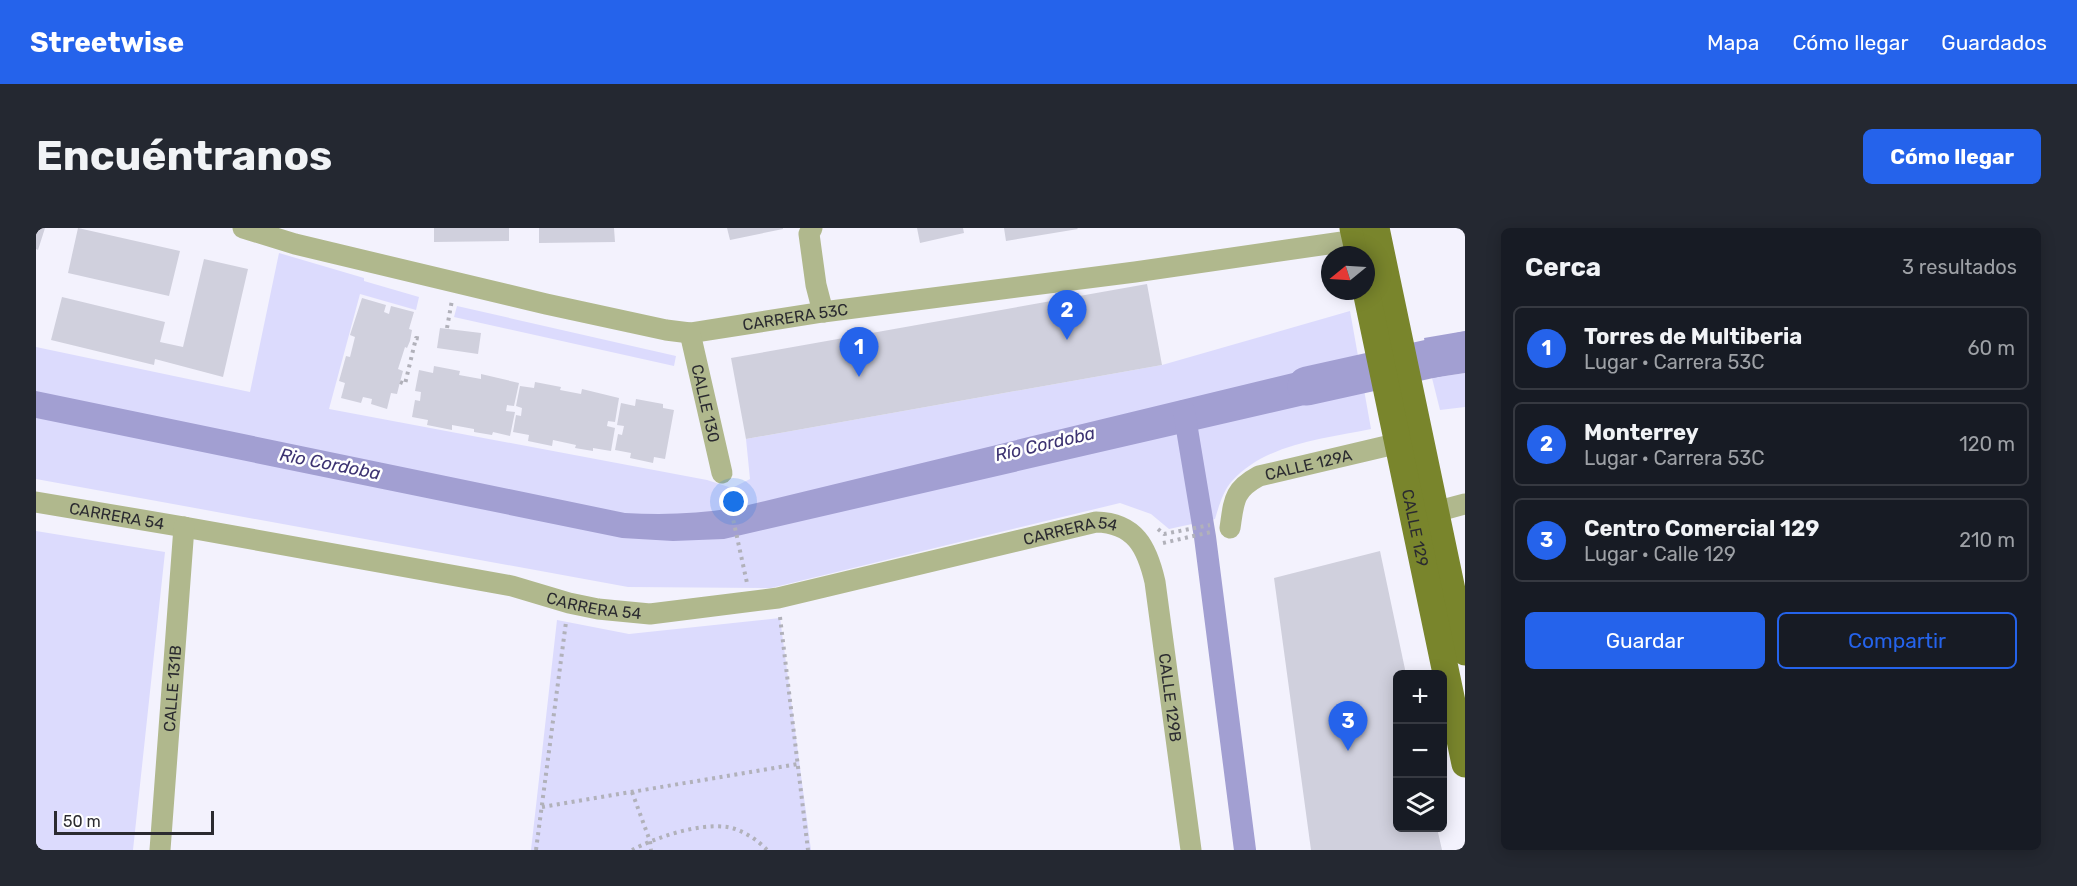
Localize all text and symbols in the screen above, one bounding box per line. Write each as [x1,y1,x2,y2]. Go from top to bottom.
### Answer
text: Streetwise [30,26,184,59]
text: Mapa [1707,30,1759,55]
text: Cómo llegar [1792,30,1908,55]
text: Guardados [1941,30,2047,55]
button: Cómo llegar [1863,129,2041,184]
text: Encuéntranos [36,131,332,181]
north arrow [1321,246,1375,300]
text: Cerca [1525,252,1601,283]
text: 3 resultados [1902,255,2017,279]
pin: 2 [1048,291,1086,340]
street label: CARRERA 53C [741,299,849,334]
text: Torres de Multiberia [1584,323,1802,350]
pin: 1 [840,328,878,377]
text: 1 [1542,336,1551,360]
text: 60 m [1968,336,2015,360]
text: Lugar · Carrera 53C [1584,350,1765,374]
street label: CALLE 130 [688,362,724,444]
text: Monterrey [1584,419,1699,446]
water label: Río Cordoba [993,422,1098,466]
text: 2 [1540,432,1553,456]
text: 120 m [1959,432,2015,456]
water label: Rio Cordoba [278,443,383,485]
street label: CALLE 129A [1263,445,1354,484]
text: Lugar · Carrera 53C [1584,446,1765,470]
your location [719,487,748,516]
street label: CALLE 129 [1398,487,1433,568]
street label: CARRERA 54 [68,498,166,533]
street label: CARRERA 54 [1021,512,1120,549]
text: Centro Comercial 129 [1584,515,1819,542]
text: 3 [1540,528,1553,552]
text: 210 m [1959,528,2015,552]
text: Lugar · Calle 129 [1584,542,1736,566]
street label: CARRERA 54 [544,587,642,623]
button: Guardar [1525,612,1765,669]
button: Compartir [1777,612,2017,669]
street label: CALLE 131B [159,645,185,732]
street label: CALLE 129B [1155,652,1186,743]
map controls [1393,670,1447,832]
button: + [1393,670,1447,724]
pin: 3 [1328,702,1368,751]
button: − [1393,724,1447,778]
button: layers [1393,778,1447,832]
scale bar [54,808,214,836]
text: 50 m [63,812,101,831]

